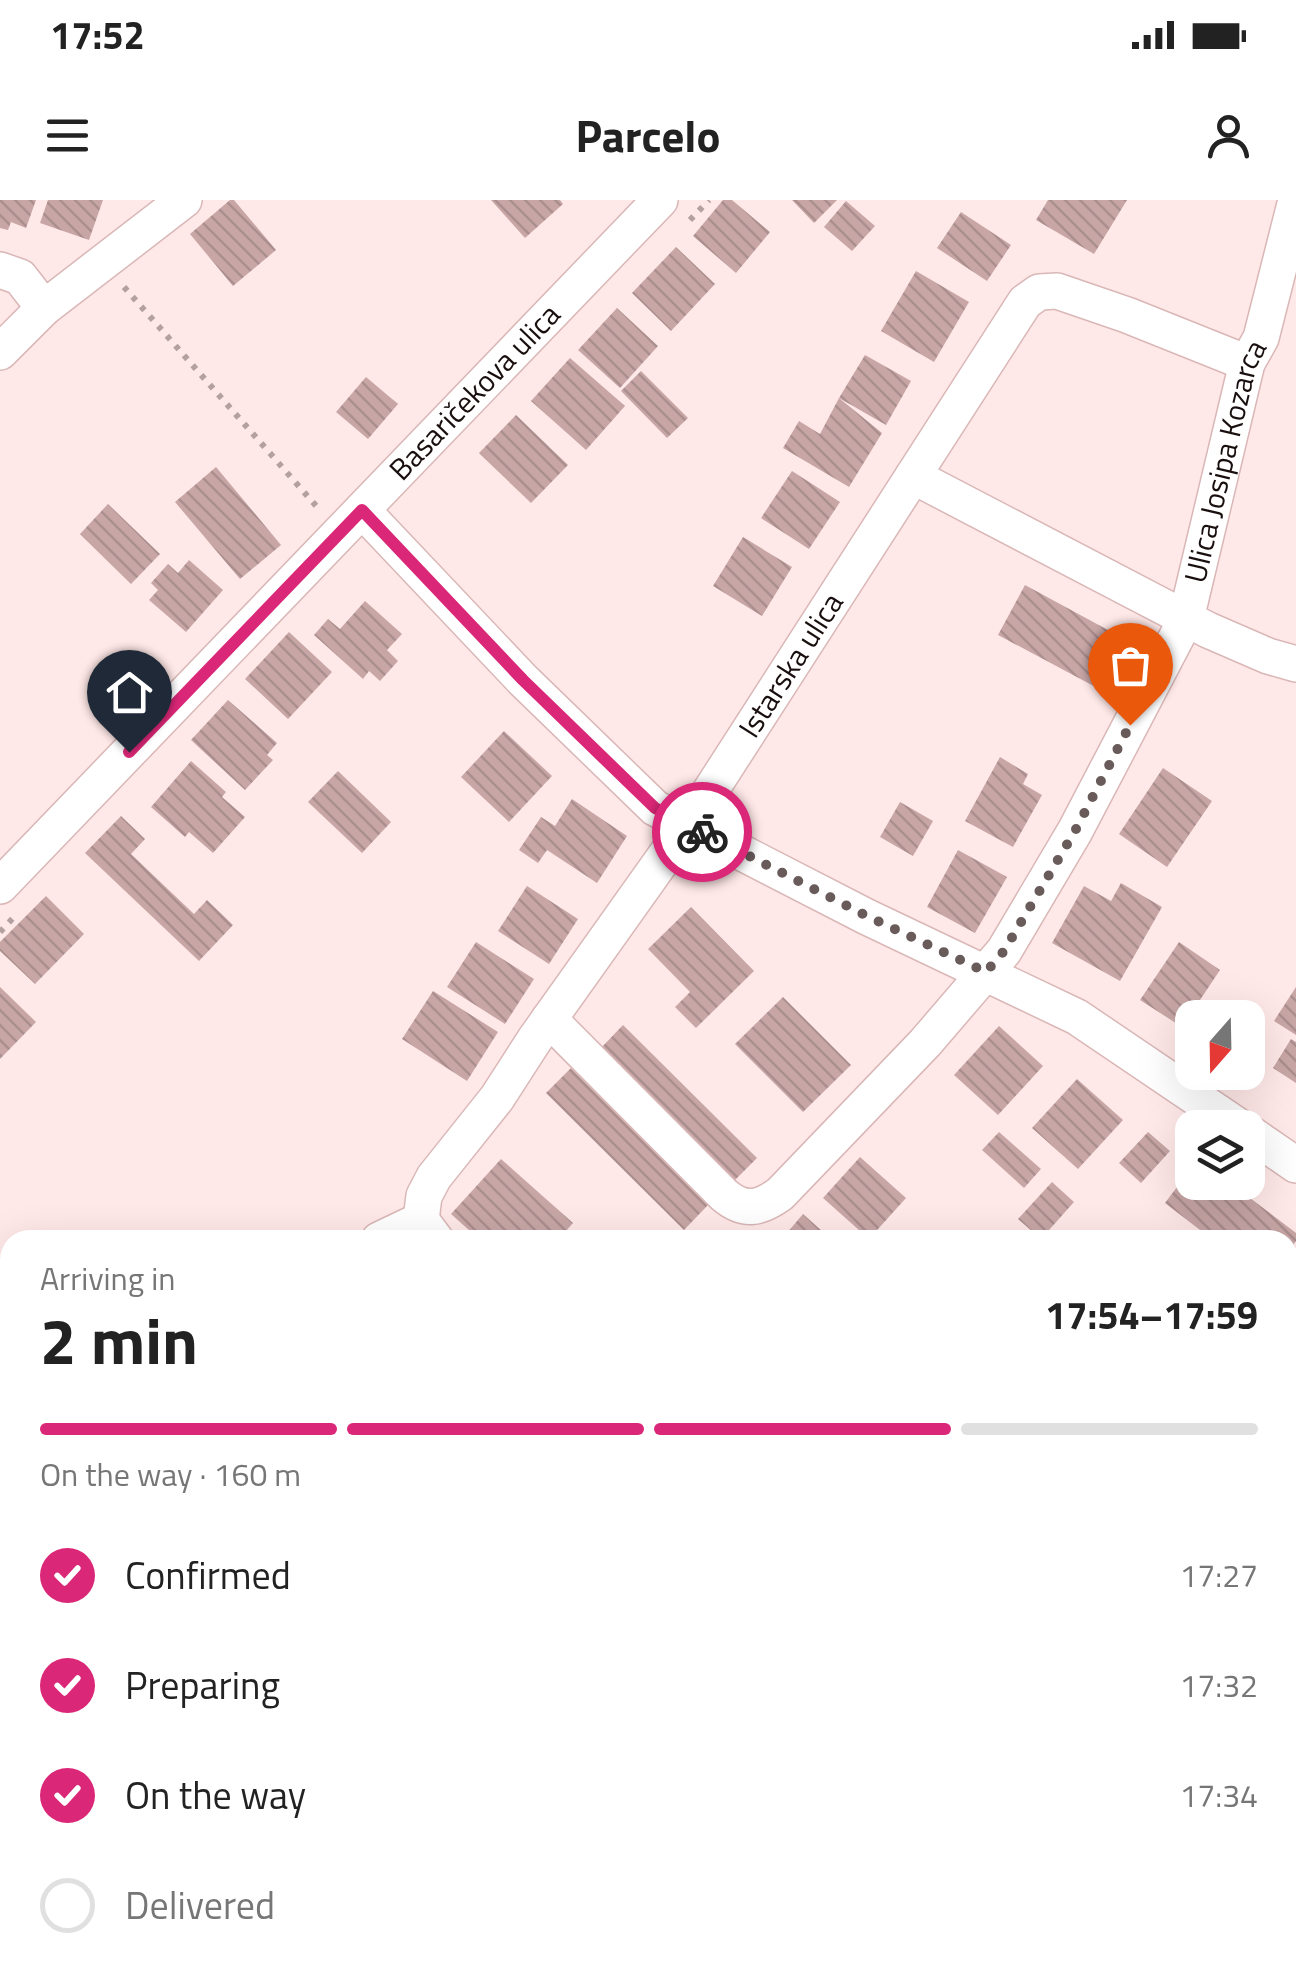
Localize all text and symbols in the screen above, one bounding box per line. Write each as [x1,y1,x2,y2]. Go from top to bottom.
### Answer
text: 17:52 [50,6,145,64]
text: Parcelo [576,101,720,169]
icon: menu [40,108,95,163]
icon: person [1201,108,1256,163]
street label: Basaričekova ulica [378,293,571,491]
street label: Ulica Josipa Kozarca [1171,330,1278,587]
street label: Istarska ulica [726,583,854,747]
pin [1088,623,1173,726]
icon: bag [1103,638,1158,693]
pin [87,650,172,753]
icon: home [102,665,157,720]
courier [652,782,752,882]
icon: bike [675,805,730,860]
north arrow [1175,1000,1265,1090]
map controls [1175,1000,1265,1200]
button: layers [1175,1110,1265,1200]
text: Arriving in [40,1254,176,1302]
text: 17:54–17:59 [1045,1286,1258,1344]
text: 2 min [40,1290,198,1389]
text: On the way · 160 m [40,1450,301,1498]
text: Confirmed [125,1546,291,1604]
icon: check [40,1548,95,1603]
text: 17:27 [1179,1551,1258,1599]
text: Preparing [125,1656,280,1714]
icon: check [40,1658,95,1713]
text: 17:32 [1179,1661,1258,1709]
text: On the way [125,1766,306,1824]
icon: check [40,1768,95,1823]
text: 17:34 [1179,1771,1258,1819]
text: Delivered [125,1876,275,1934]

